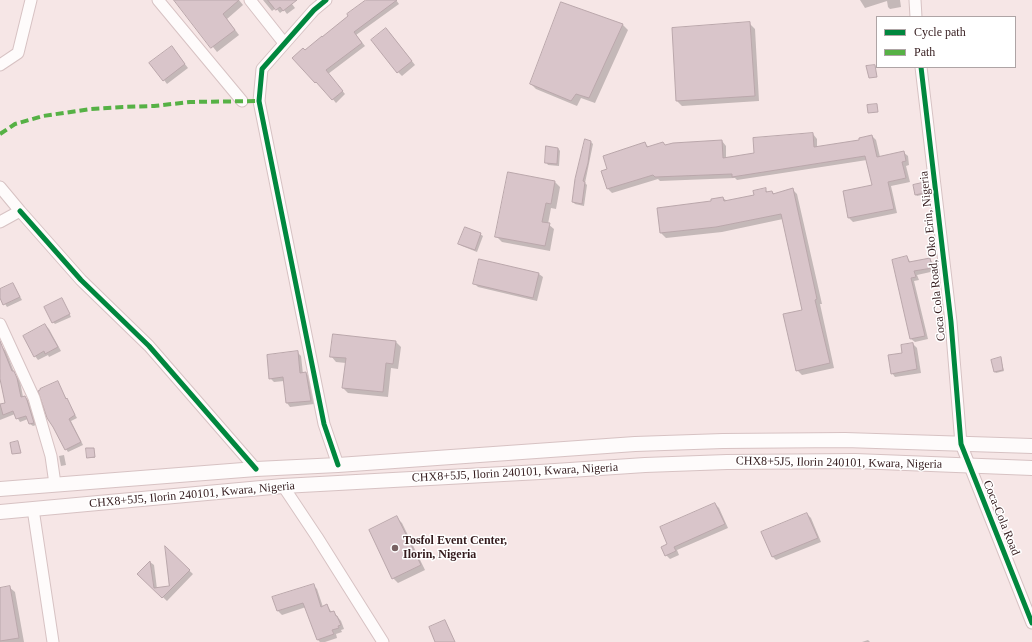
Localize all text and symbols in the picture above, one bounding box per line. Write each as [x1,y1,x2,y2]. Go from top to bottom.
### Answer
legend [876,16,1016,68]
text: Cycle path [914,25,966,39]
text: Path [914,45,935,59]
street label: Coca Cola Road, Oko Erin, Nigeria [917,170,949,342]
street label: CHX8+5J5, Ilorin 240101, Kwara, Nigeria [736,454,942,472]
street label: CHX8+5J5, Ilorin 240101, Kwara, Nigeria [412,460,618,486]
street label: Coca-Cola Road [979,478,1023,558]
street label: CHX8+5J5, Ilorin 240101, Kwara, Nigeria [89,479,295,511]
place label: Tosfol Event Center, Ilorin, Nigeria [403,534,507,562]
marker: Tosfol Event Center, Ilorin, Nigeria [390,543,400,553]

